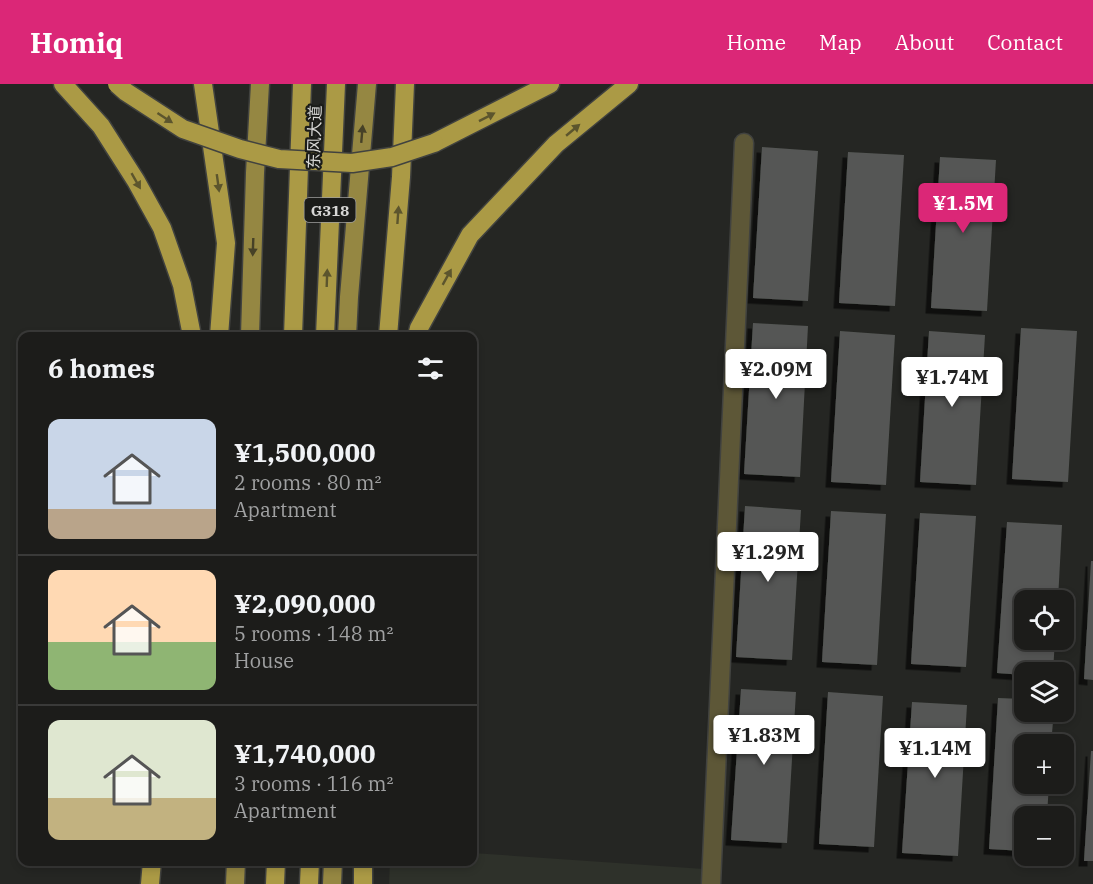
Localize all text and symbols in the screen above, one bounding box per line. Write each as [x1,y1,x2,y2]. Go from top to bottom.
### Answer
text: Homiq [30,24,123,61]
text: Home [726,28,786,56]
text: Map [819,28,862,56]
text: About [895,28,954,56]
text: Contact [987,28,1063,56]
street label: 东风大道 [303,105,325,169]
one-way arrow [157,112,173,123]
one-way arrow [478,112,495,121]
one-way arrow [565,124,580,137]
one-way arrow [357,125,367,144]
one-way arrow [131,173,141,190]
one-way arrow [214,174,223,193]
pin: ¥1.5M [921,183,1005,234]
text: ¥1.5M [932,189,994,216]
road number: G318 [304,198,356,222]
one-way arrow [393,205,402,224]
one-way arrow [248,238,257,257]
one-way arrow [323,268,332,287]
one-way arrow [442,268,452,285]
pin: ¥2.09M [727,349,825,400]
text: 6 homes [48,351,155,385]
icon: filters [414,352,447,385]
text: ¥2.09M [739,355,813,382]
pin: ¥1.74M [903,357,1001,408]
text: ¥1.74M [915,363,989,390]
text: ¥1,500,000 [234,435,376,469]
icon: home [96,443,168,515]
text: 2 rooms · 80 m² [234,469,381,496]
text: Apartment [234,496,337,523]
pin: ¥1.29M [719,532,817,583]
text: ¥1.29M [731,538,805,565]
text: ¥2,090,000 [234,586,376,620]
map controls [1014,590,1074,866]
button: locate [1014,590,1074,650]
icon: home [96,594,168,666]
text: 5 rooms · 148 m² [234,620,393,647]
text: House [234,647,294,674]
button: layers [1014,662,1074,722]
pin: ¥1.83M [715,715,813,766]
text: ¥1.83M [727,721,801,748]
pin: ¥1.14M [886,728,984,779]
text: ¥1.14M [898,734,972,761]
button: + [1014,734,1074,794]
text: ¥1,740,000 [234,736,376,770]
icon: home [96,744,168,816]
text: 3 rooms · 116 m² [234,770,393,797]
text: Apartment [234,797,337,824]
button: − [1014,806,1074,866]

